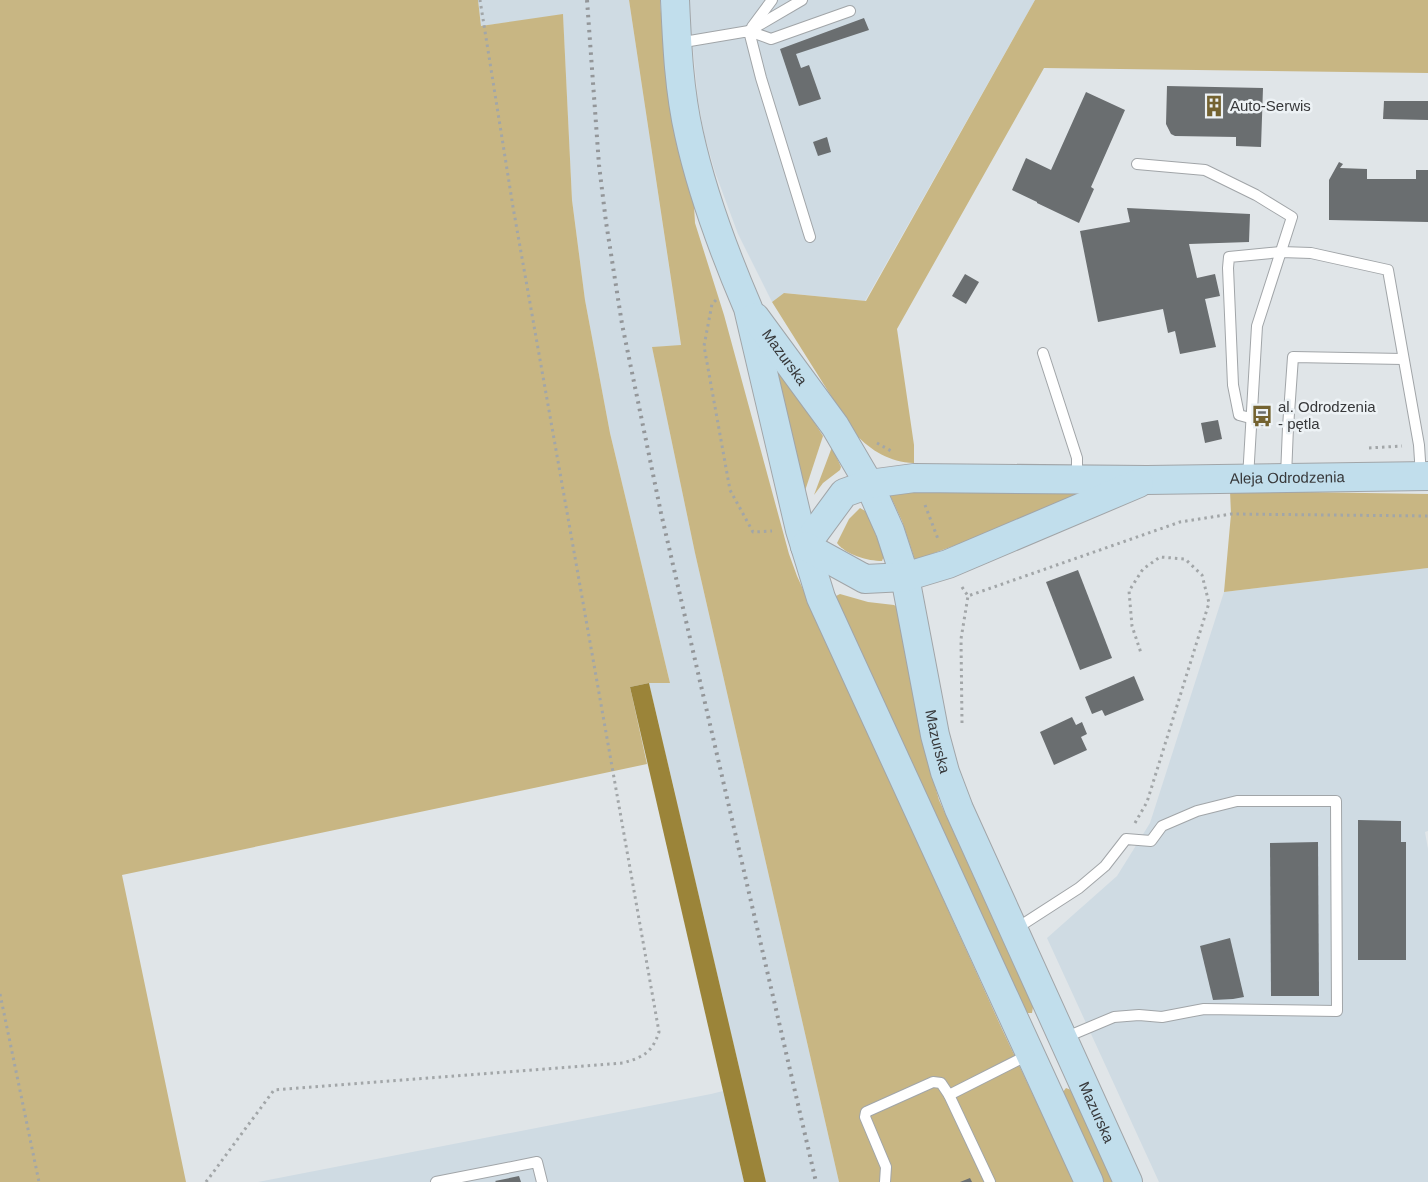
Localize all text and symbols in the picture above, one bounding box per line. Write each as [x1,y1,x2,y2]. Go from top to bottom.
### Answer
building icon: Auto-Serwis [1201,93,1227,119]
place label: Auto-Serwis [1230,97,1311,114]
street label: Mazurska [759,326,811,389]
place label: al. Odrodzenia - pętla [1278,398,1376,432]
bus stop icon: al. Odrodzenia - pętla [1249,403,1275,429]
street label: Aleja Odrodzenia [1230,468,1346,487]
street label: Mazurska [922,708,954,776]
street label: Mazurska [1076,1079,1118,1146]

